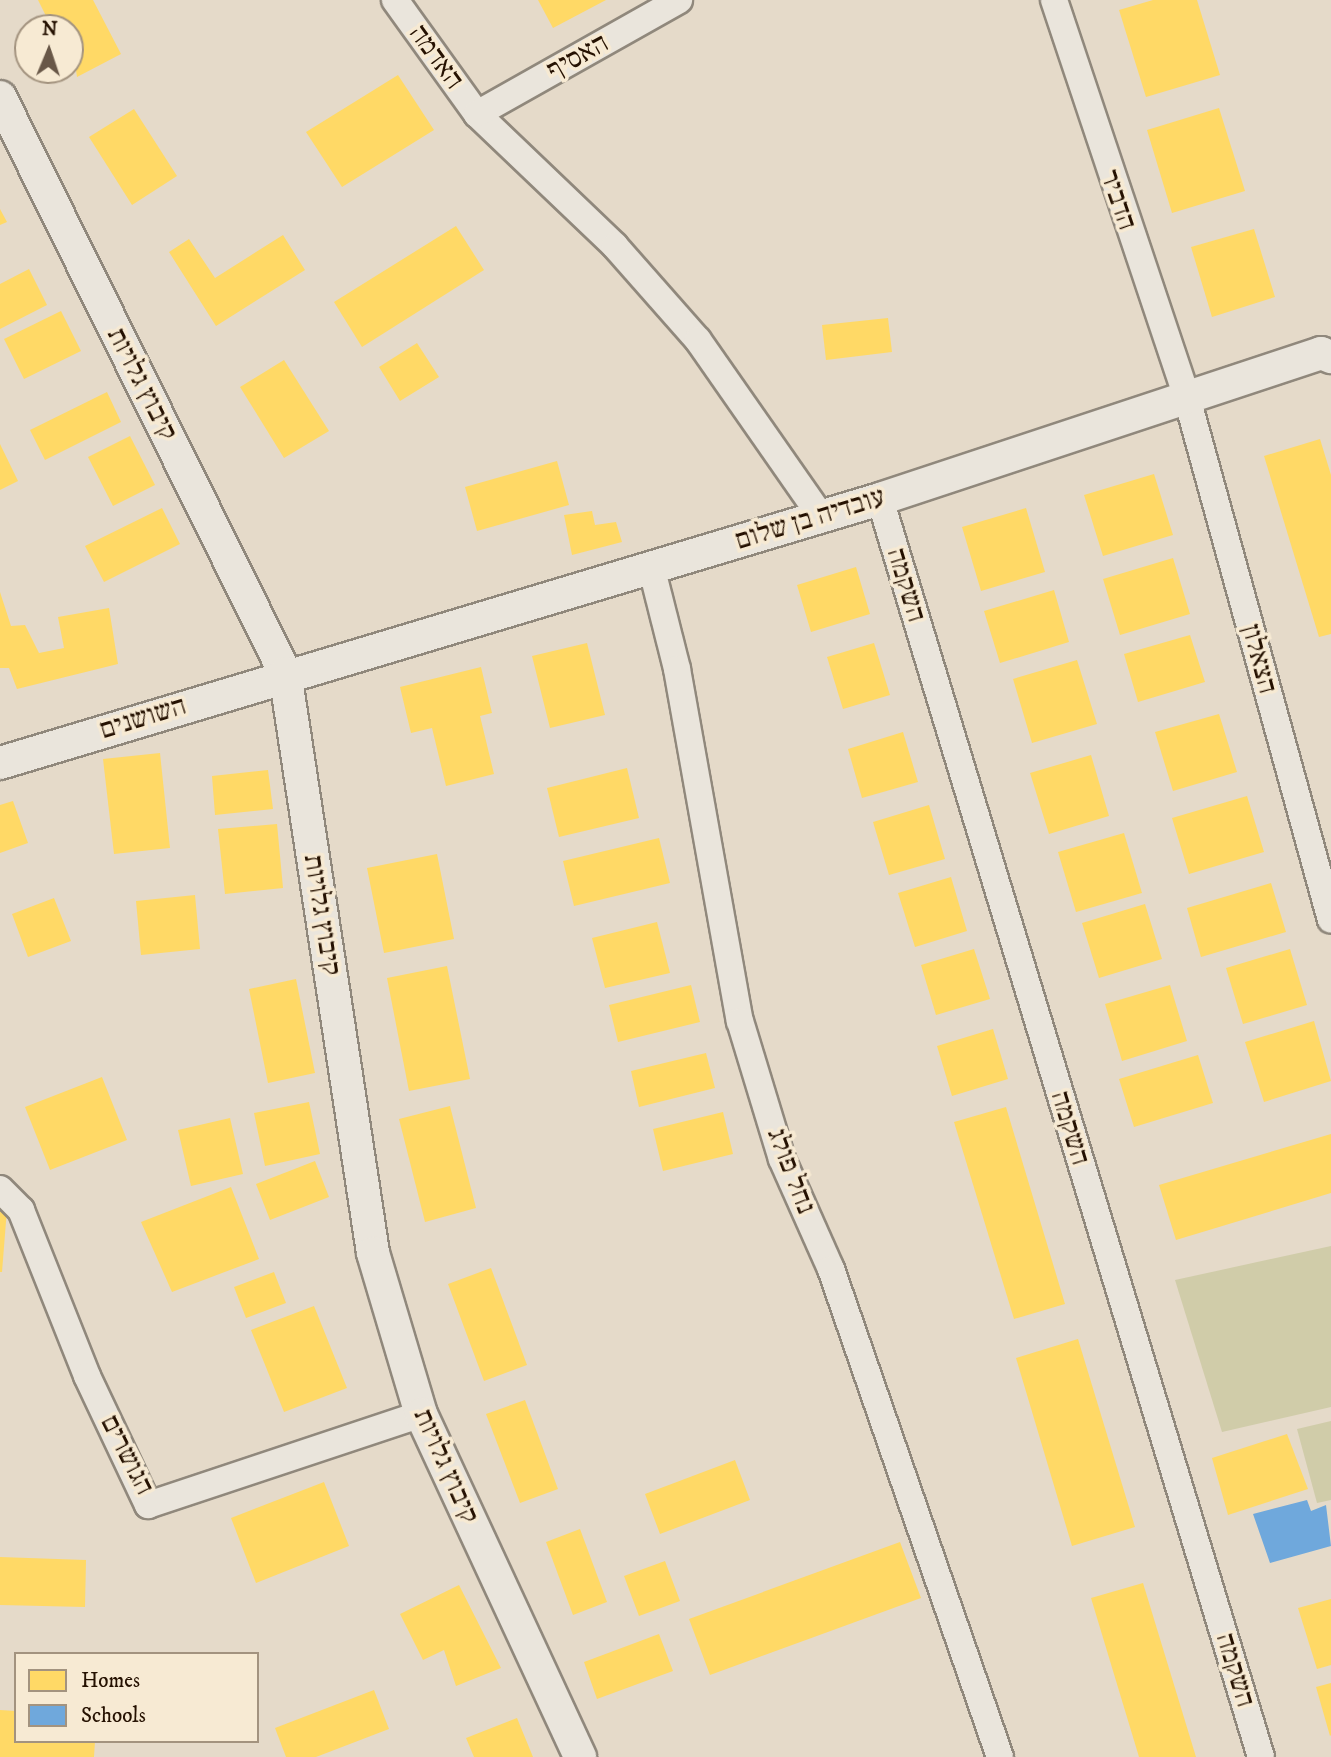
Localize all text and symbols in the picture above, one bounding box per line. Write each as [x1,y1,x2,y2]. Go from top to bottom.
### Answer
north arrow [14,14,84,84]
text: N [41,18,58,41]
street label: האדמה [401,18,471,96]
street label: האסיף [541,27,615,87]
street label: הדביר [1092,166,1144,234]
street label: קיבוץ גלויות [99,322,185,446]
street label: עובדיה בן שלום [731,480,889,558]
street label: השקמה [879,544,933,626]
street label: הצאלון [1234,621,1284,697]
street label: השושנים [96,689,190,747]
street label: קיבוץ גלויות [296,852,348,978]
street label: השקמה [1043,1087,1097,1169]
street label: נחל פולג [759,1123,823,1219]
street label: קיבוץ גלויות [406,1403,486,1529]
street label: הגושרים [93,1409,161,1501]
street label: השקמה [1208,1629,1262,1711]
legend [14,1652,259,1743]
text: Homes [81,1668,140,1694]
text: Schools [81,1703,146,1729]

